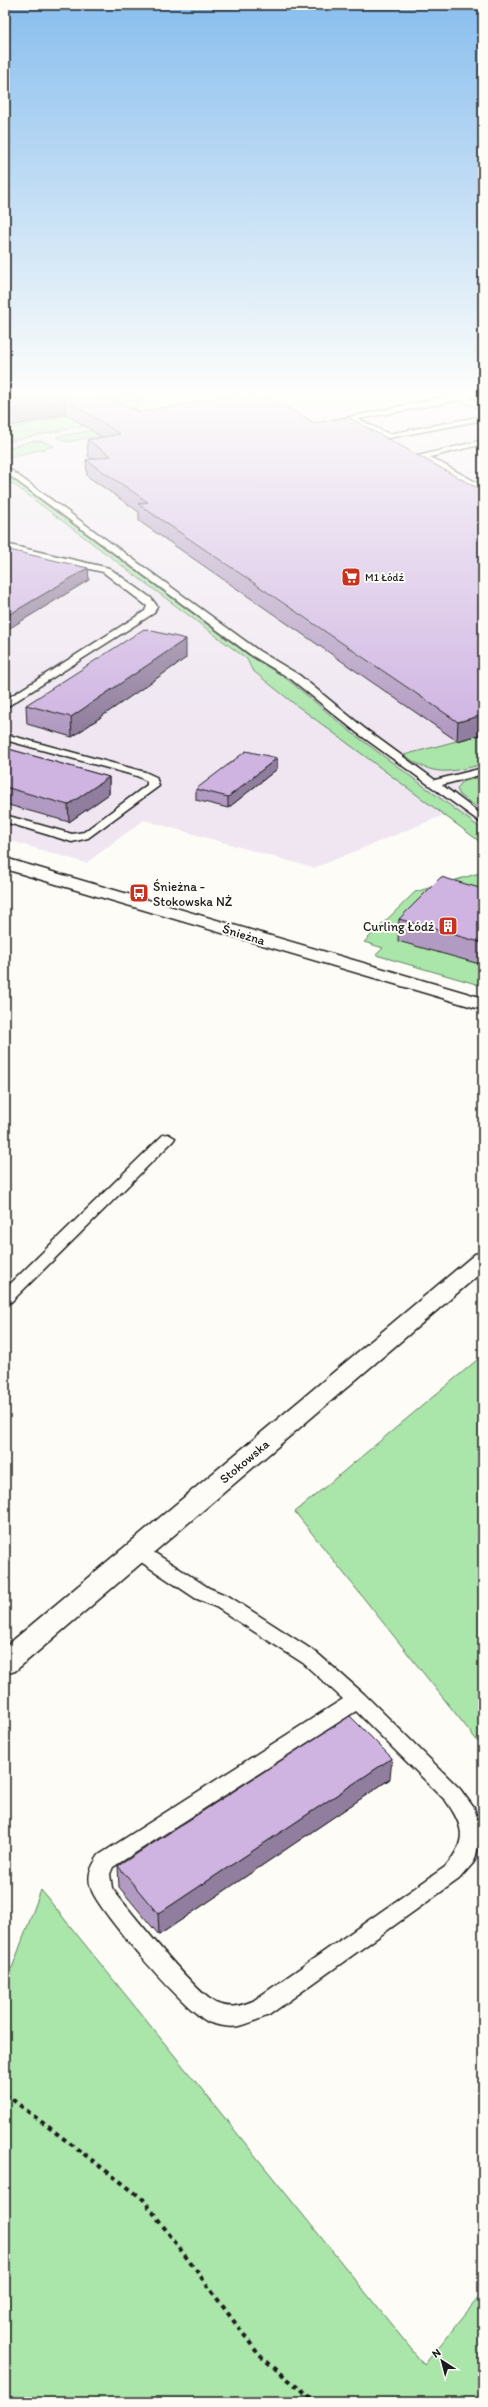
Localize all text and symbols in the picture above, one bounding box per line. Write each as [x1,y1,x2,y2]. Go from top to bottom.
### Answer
supermarket icon: M1 Łódź [340,566,362,588]
place label: M1 Łódź [365,571,404,584]
place label: Śnieżna - Stokowska NŻ [153,879,233,909]
bus stop icon: Śnieżna - Stokowska NŻ [128,882,150,904]
building icon: Curling Łódź [437,915,459,937]
place label: Curling Łódź [363,919,434,934]
street label: Śnieżna [221,921,267,948]
street label: Stokowska [216,1436,272,1486]
north arrow [422,2341,462,2381]
text: N [430,2346,443,2361]

